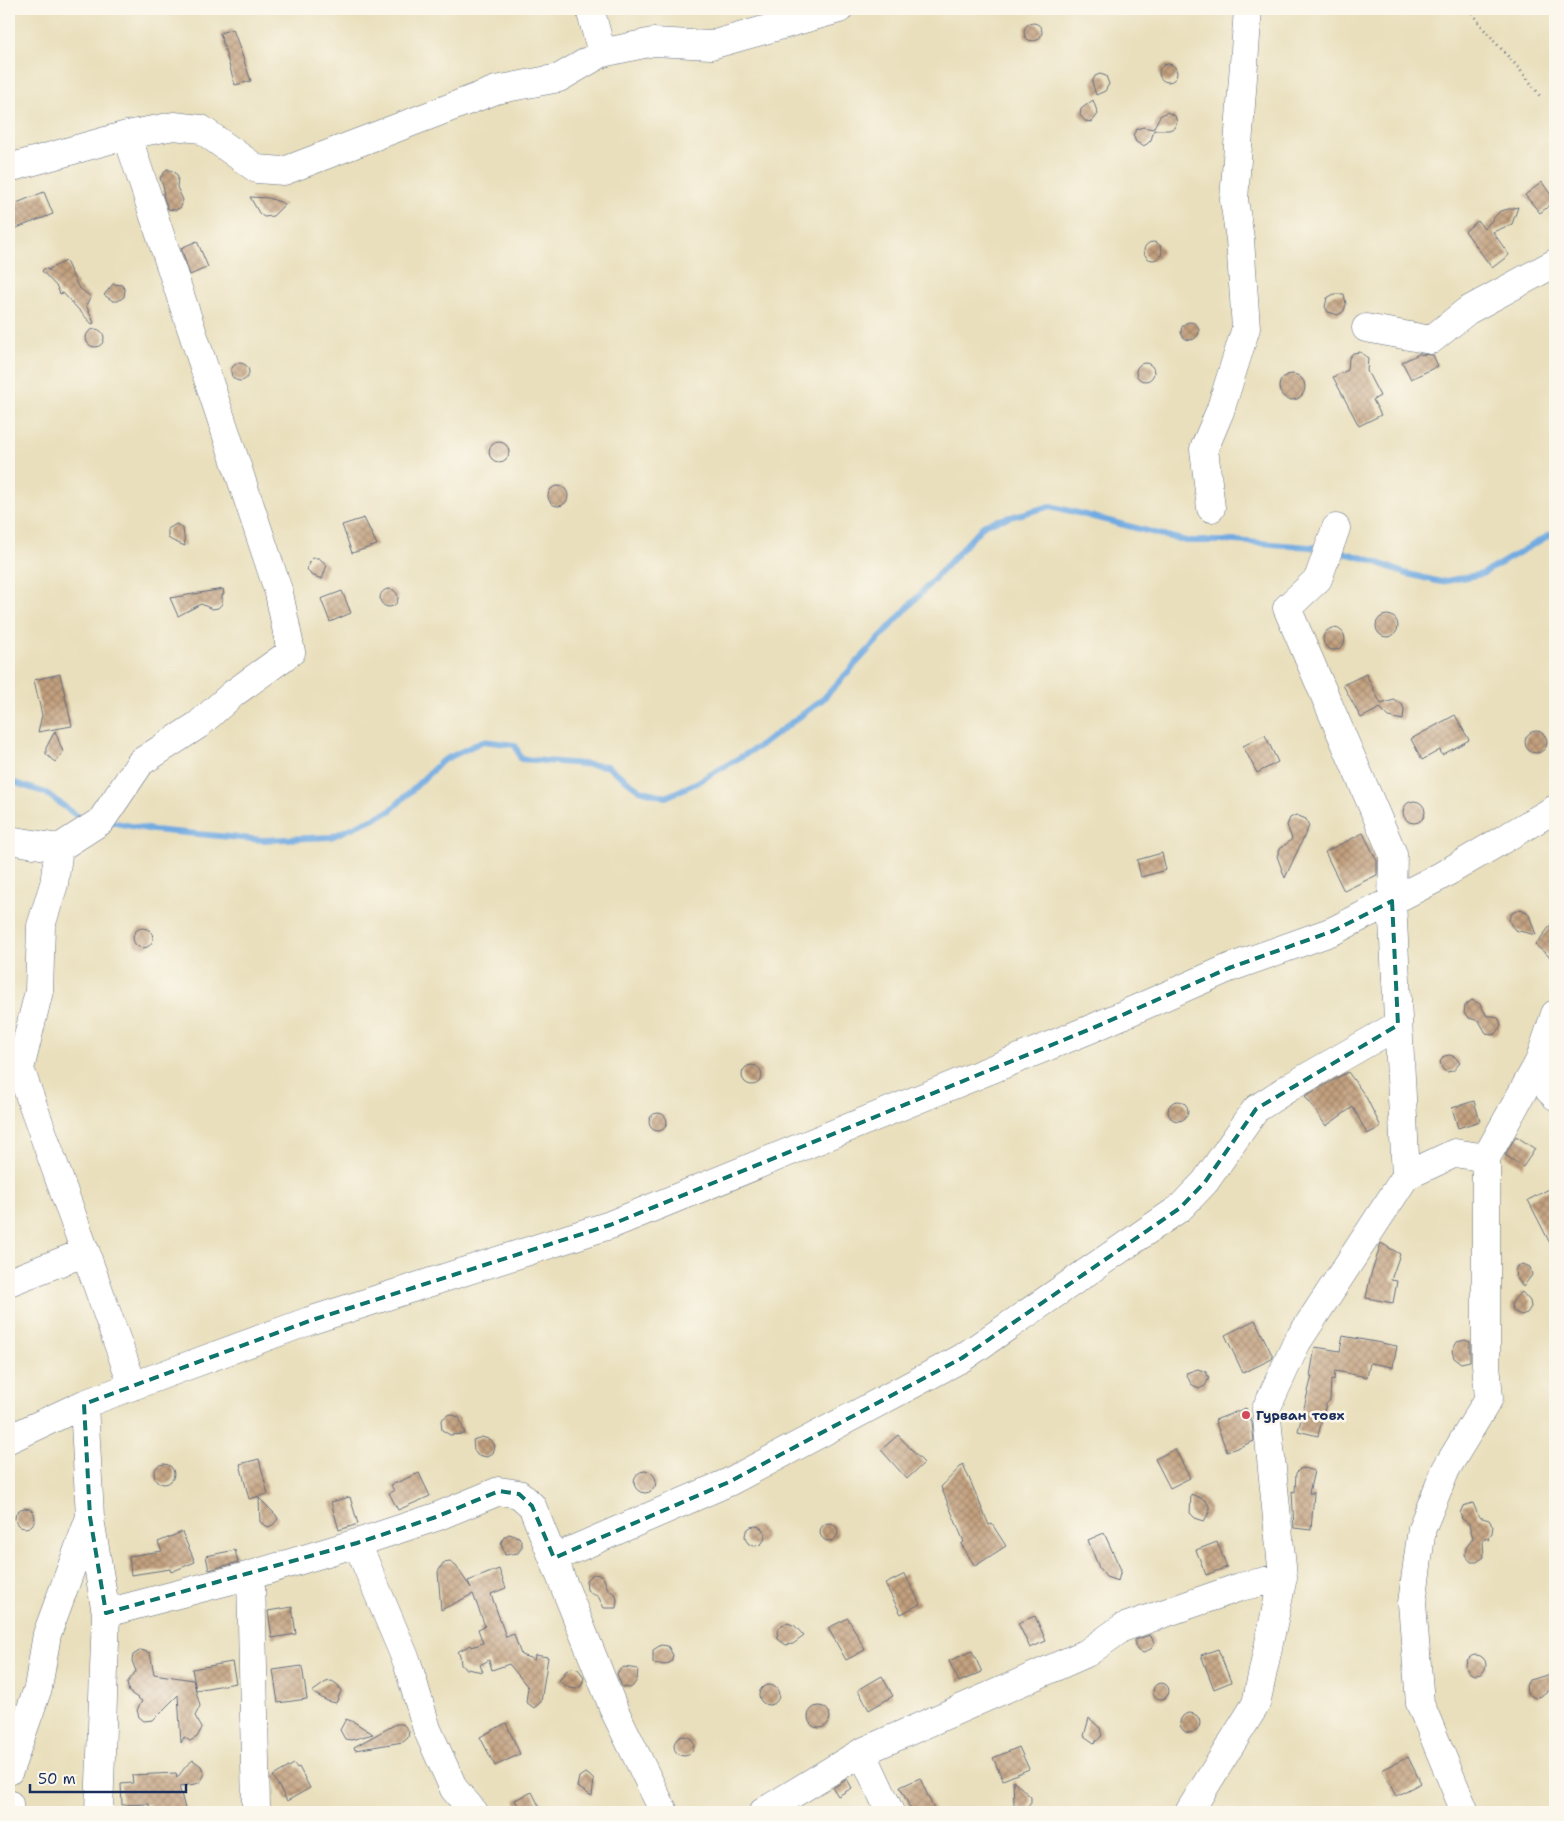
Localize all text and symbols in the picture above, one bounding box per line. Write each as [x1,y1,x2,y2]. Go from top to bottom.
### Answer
place label: Гурван товх [1256,1406,1345,1424]
marker: Гурван товх [1240,1409,1252,1421]
scale bar [30,1761,186,1793]
text: 50 m [38,1769,76,1789]

